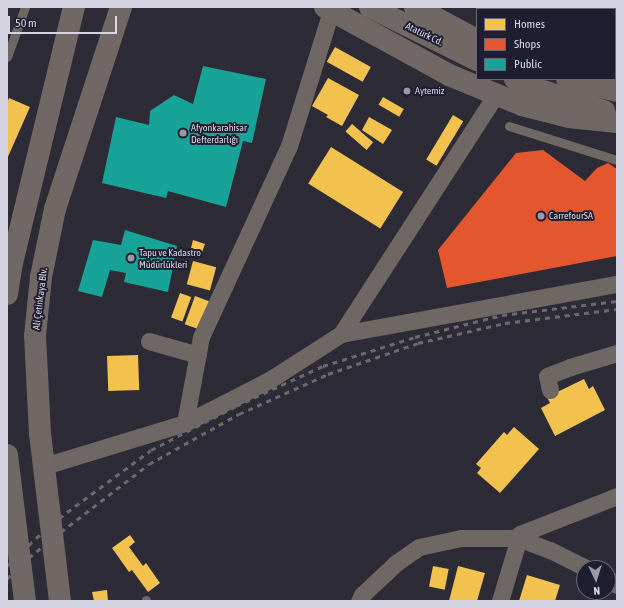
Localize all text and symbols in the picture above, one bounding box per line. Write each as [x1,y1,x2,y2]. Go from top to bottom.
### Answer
scale bar [10,8,119,34]
legend [476,8,616,80]
text: 50 m [15,16,37,30]
text: Homes [514,17,545,31]
street label: Atatürk Cd. [403,20,445,48]
text: Shops [514,37,540,51]
text: Public [514,57,542,71]
place label: Aytemiz [415,85,444,97]
marker: Aytemiz [402,86,412,96]
place label: Afyonkarahisar Defterdarlığı [191,121,247,144]
marker: Afyonkarahisar Defterdarlığı [178,128,188,138]
place label: CarrefourSA [549,210,593,222]
marker: CarrefourSA [536,211,546,221]
place label: Tapu ve Kadastro Müdürlükleri [139,246,201,270]
marker: Tapu ve Kadastro Müdürlükleri [126,253,136,263]
street label: Ali Çetinkaya Blv. [30,267,50,331]
north arrow [576,560,616,600]
text: N [593,585,600,597]

